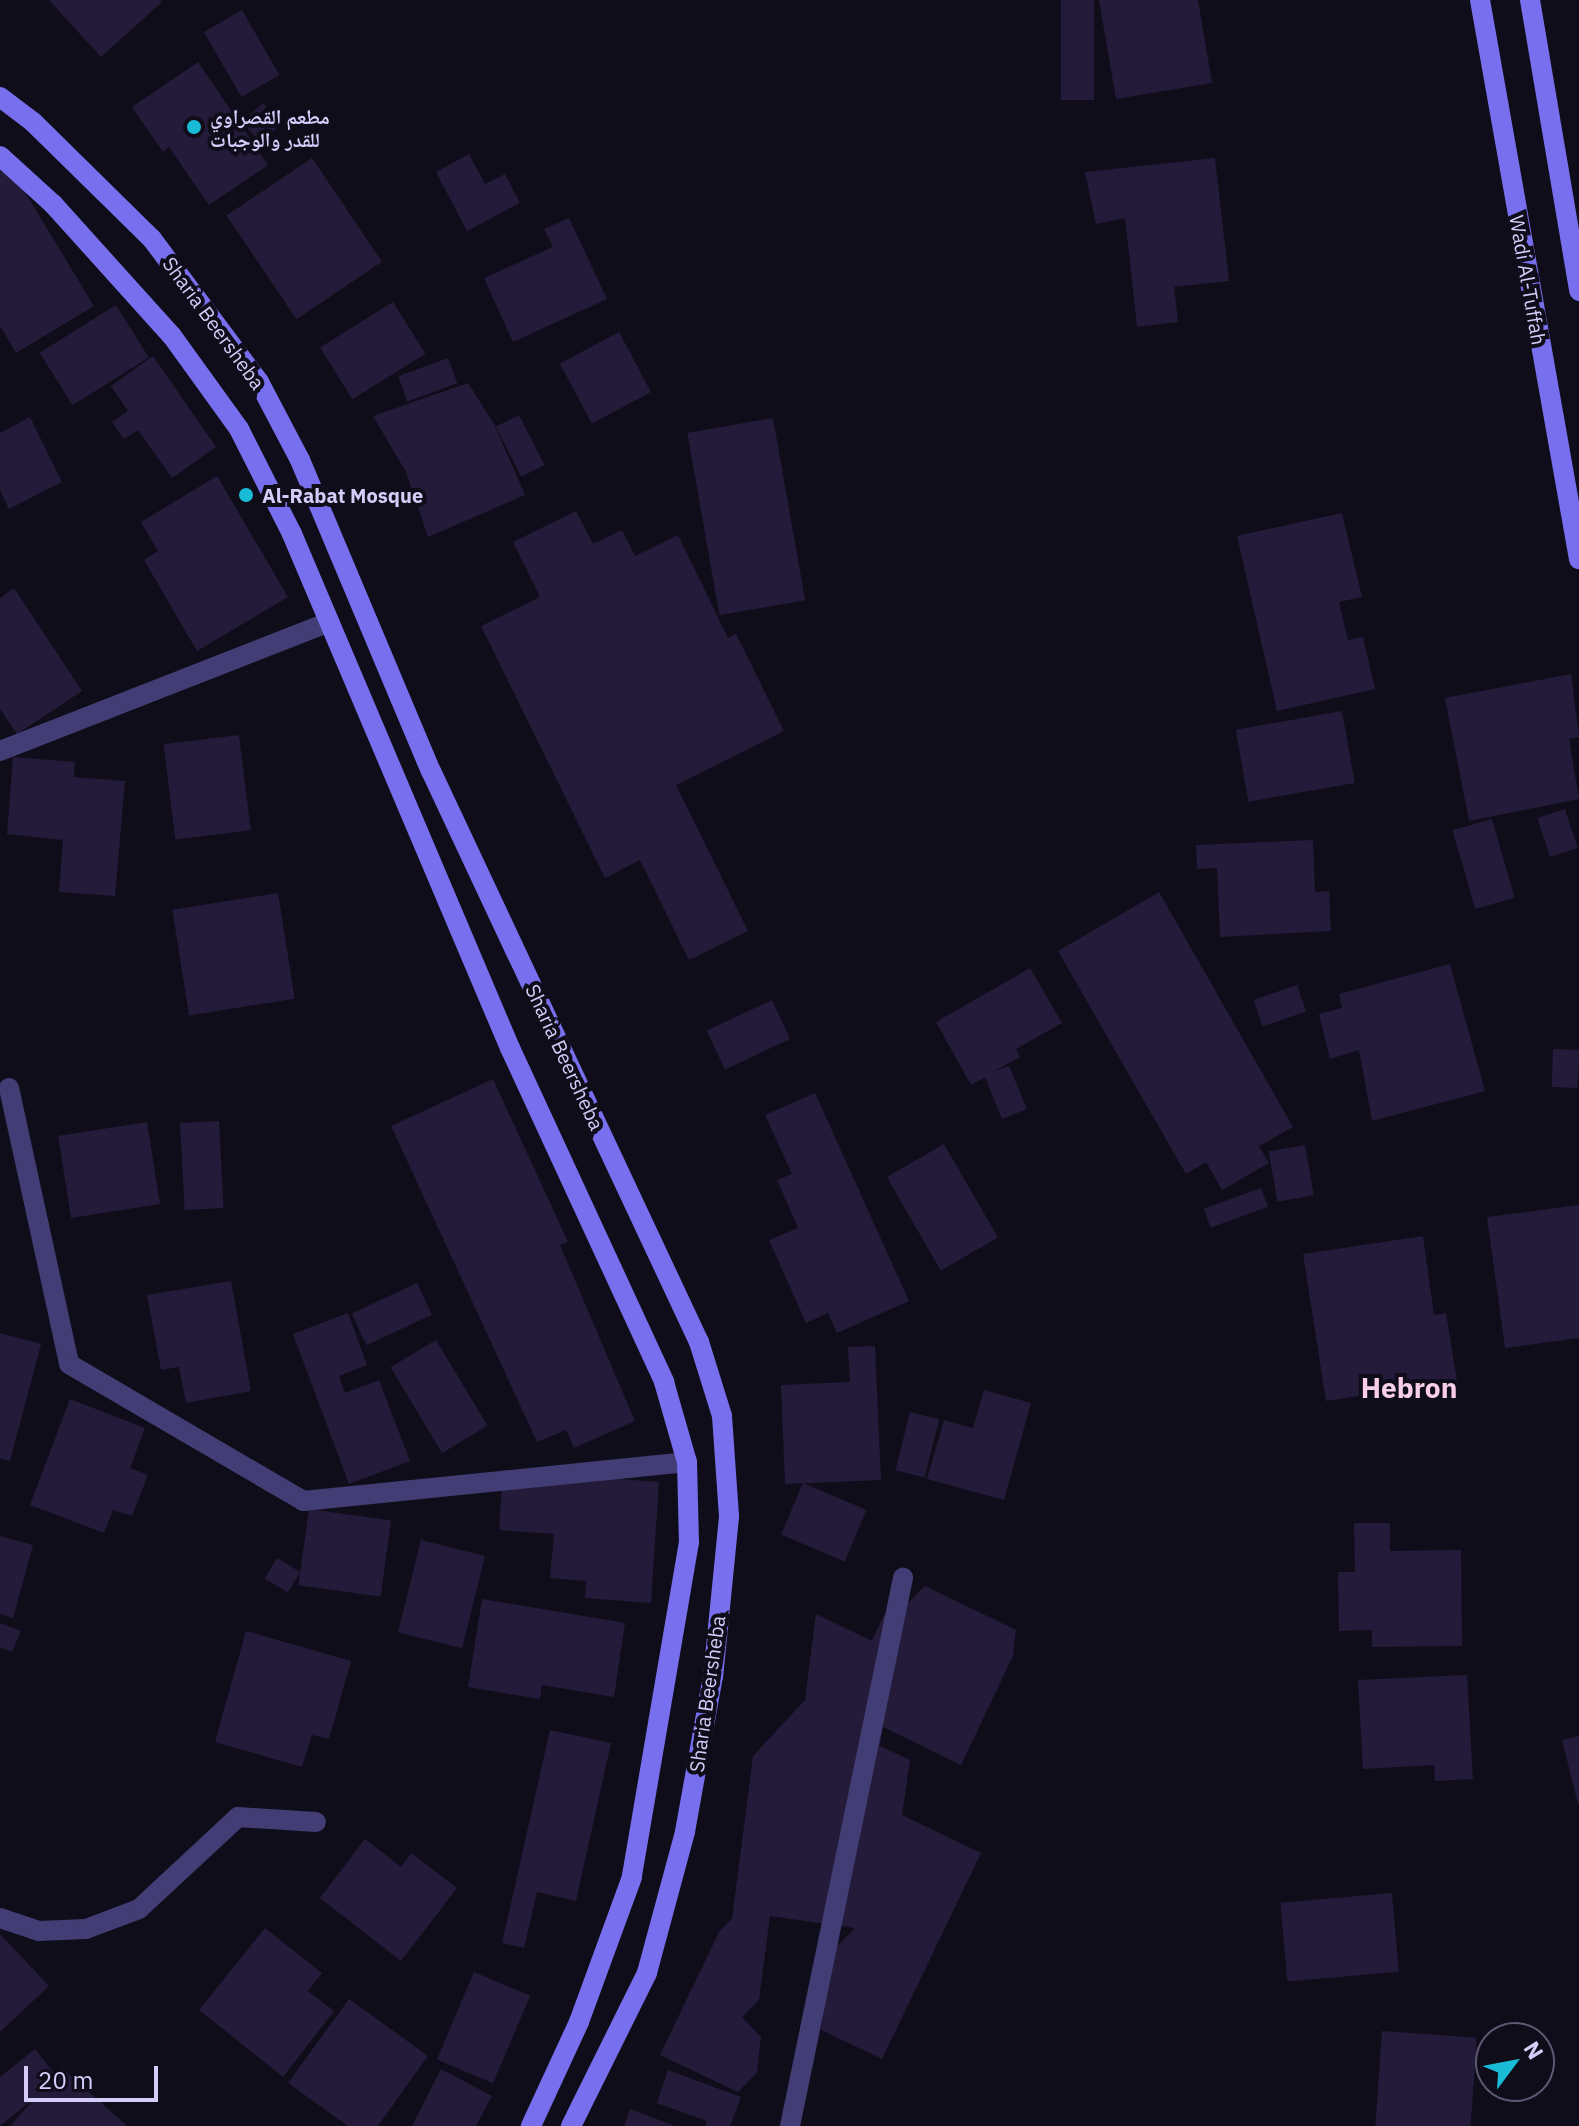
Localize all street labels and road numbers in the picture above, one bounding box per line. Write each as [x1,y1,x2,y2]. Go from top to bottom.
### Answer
street label: Wadi Al-Tuffah [1505,213,1551,347]
street label: Sharia Beersheba [158,252,270,394]
street label: Sharia Beersheba [521,980,609,1134]
street label: Sharia Beersheba [684,1614,730,1774]

